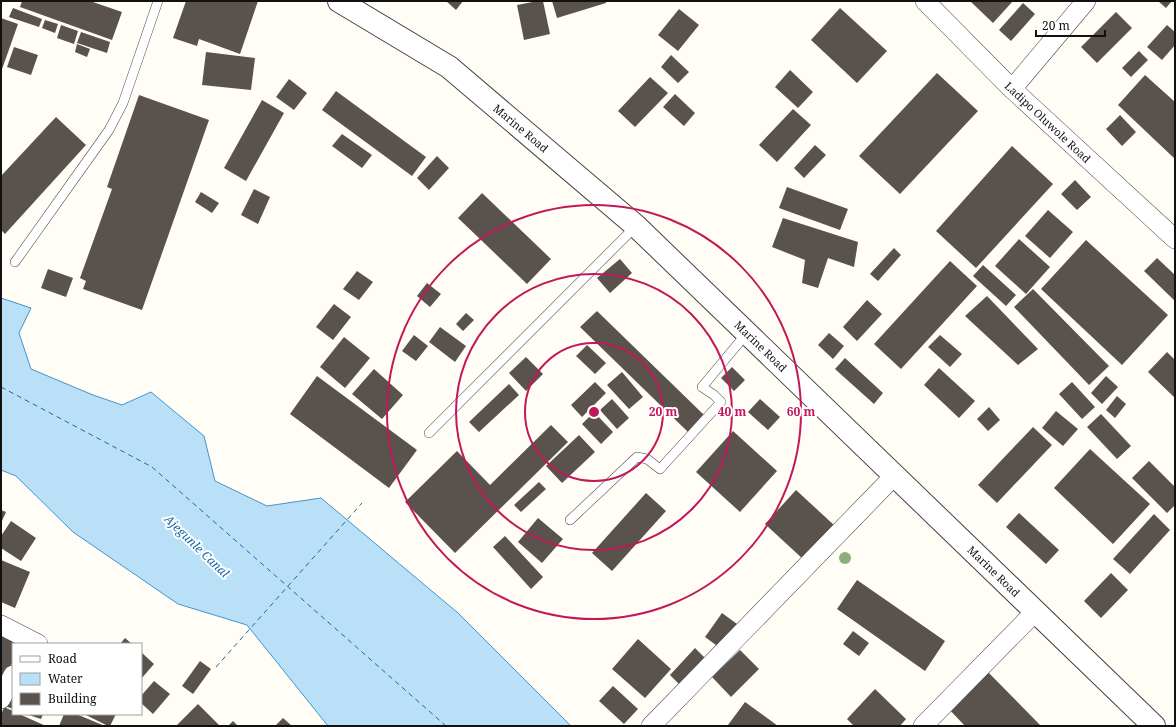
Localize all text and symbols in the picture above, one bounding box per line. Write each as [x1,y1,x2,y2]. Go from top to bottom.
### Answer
scale bar [1036,12,1105,38]
text: 20 m [1042,17,1070,34]
street label: Ladipo Oluwole Road [1002,78,1094,166]
street label: Marine Road [490,101,552,156]
street label: Marine Road [731,317,791,375]
text: 20 m [649,403,677,420]
text: 40 m [718,403,746,420]
text: 60 m [787,403,815,420]
centre of rings [587,405,601,419]
water label: Ajegunle Canal [160,510,233,581]
street label: Marine Road [964,542,1024,600]
legend [12,643,142,715]
text: Road [48,650,78,667]
text: Water [48,670,83,687]
text: Building [48,690,97,707]

